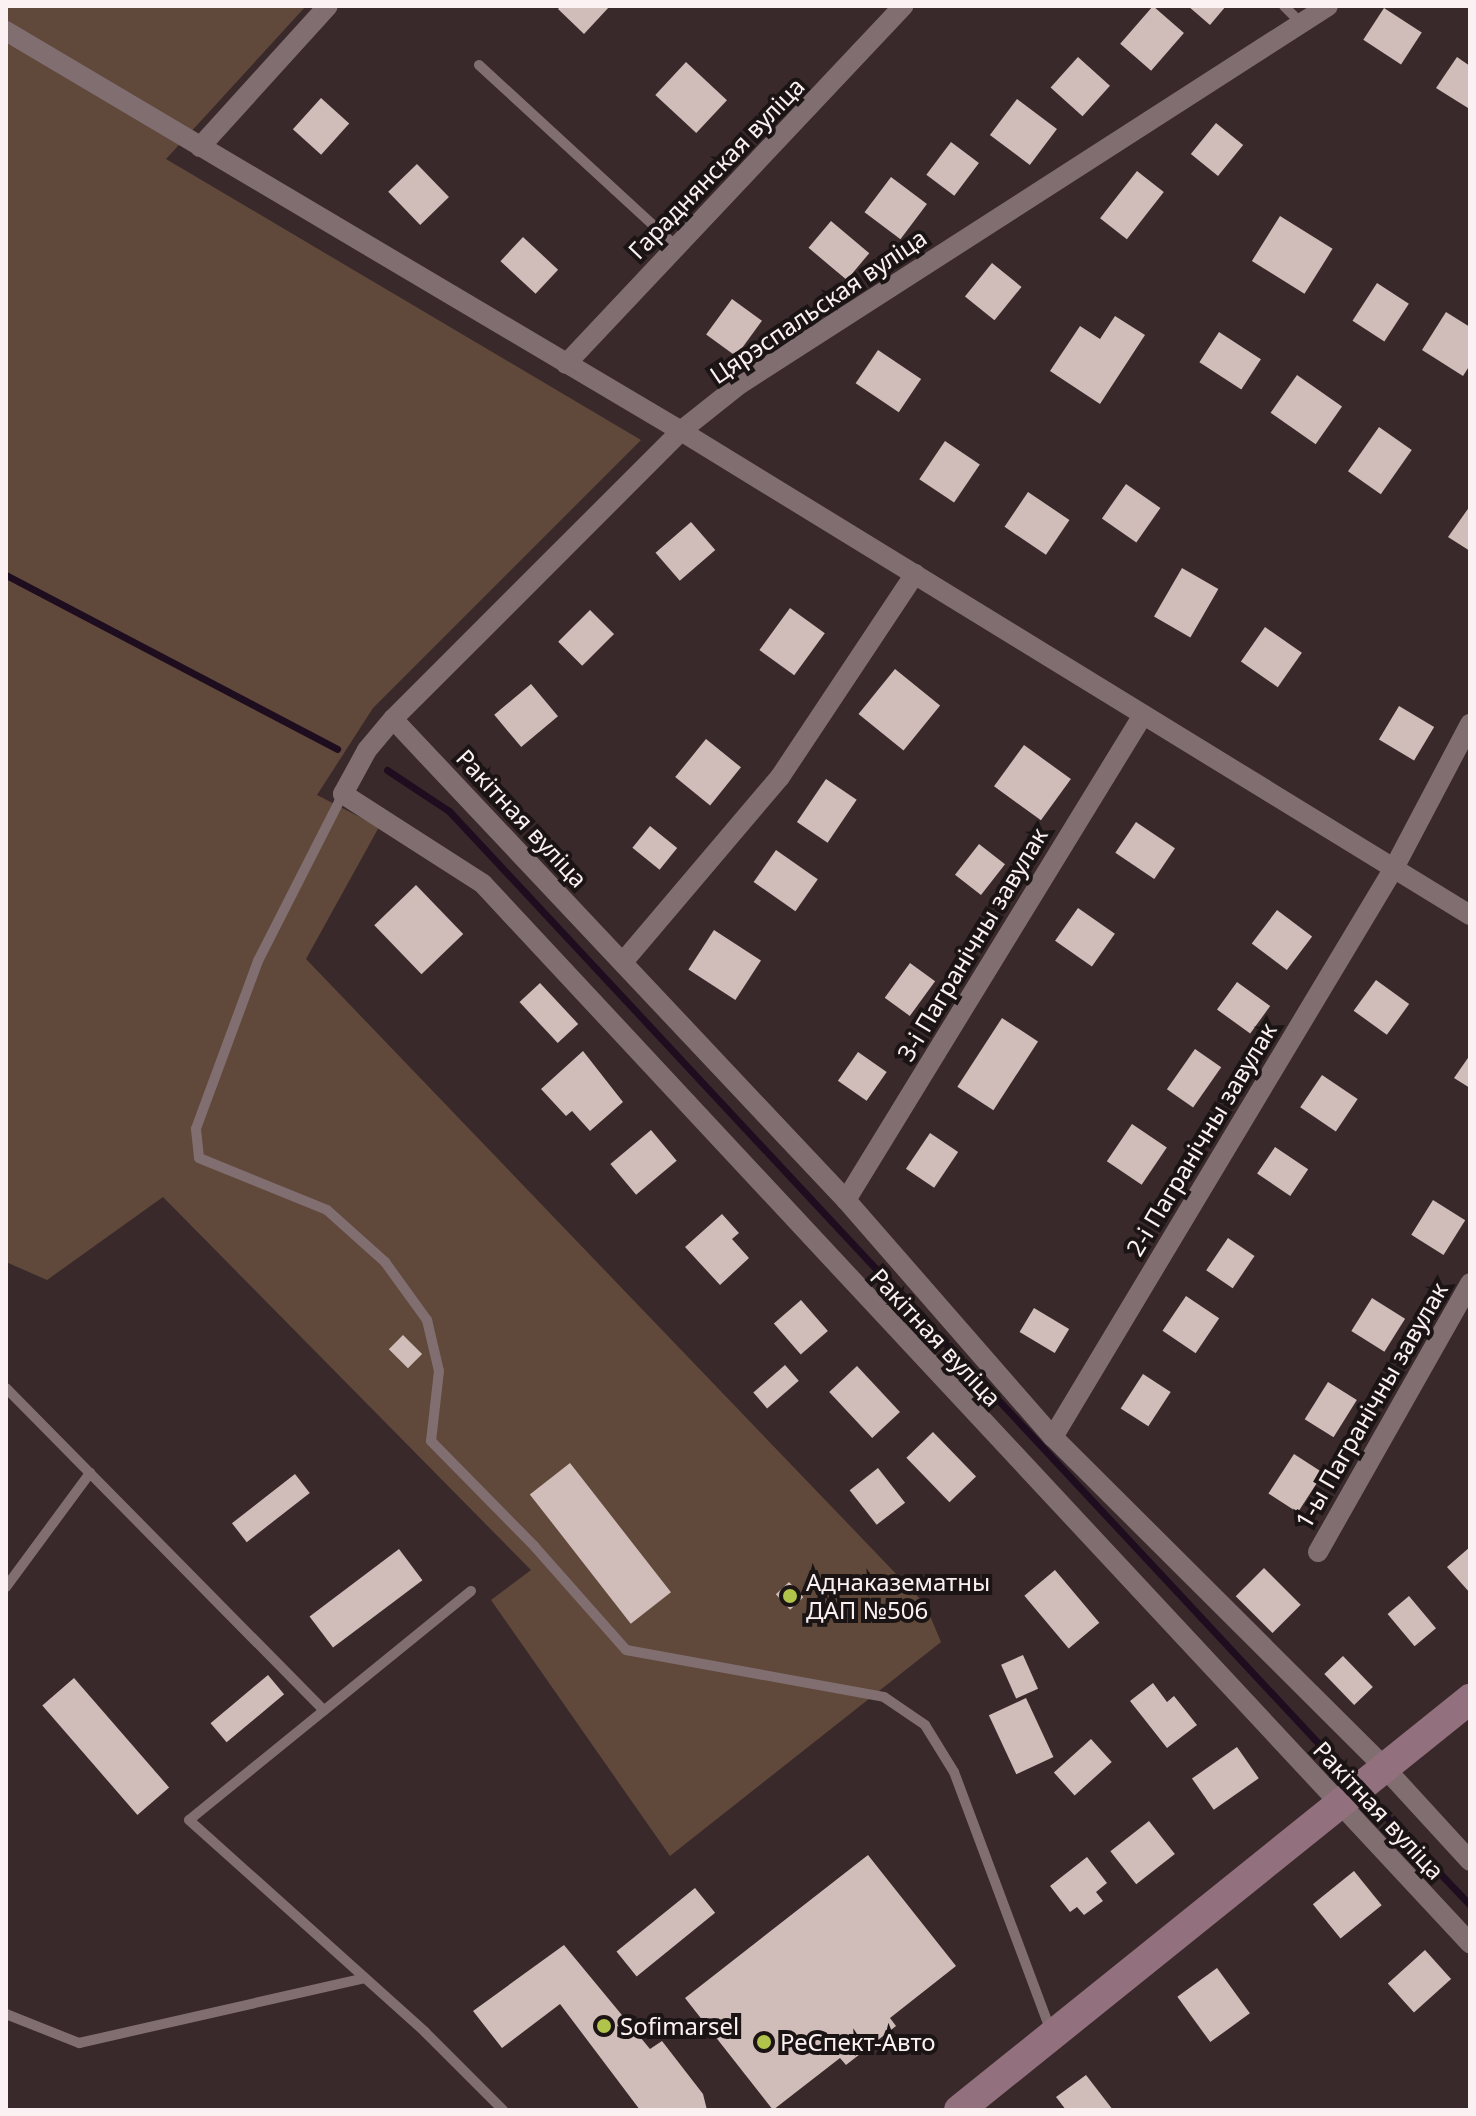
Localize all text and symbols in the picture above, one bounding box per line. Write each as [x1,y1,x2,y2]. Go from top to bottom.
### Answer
street label: Гараднянская вуліца [622,71,810,265]
street label: Цярэспальская вуліца [704,223,932,389]
street label: Ракітная вуліца [451,743,593,893]
street label: 3-і Пагранічны завулак [891,822,1053,1066]
street label: 2-і Пагранічны завулак [1120,1017,1282,1261]
street label: Ракітная вуліца [865,1262,1007,1412]
street label: 1-ы Пагранічны завулак [1289,1277,1453,1533]
place label: Аднаказематны ДАП №506 [806,1568,990,1624]
marker: Аднаказематны ДАП №506 [781,1587,799,1605]
street label: Ракітная вуліца [1308,1735,1450,1885]
place label: Sofimarsel [620,2012,739,2040]
marker: Sofimarsel [595,2017,613,2035]
place label: РеСпект-Авто [780,2028,936,2056]
marker: РеСпект-Авто [755,2033,773,2051]

